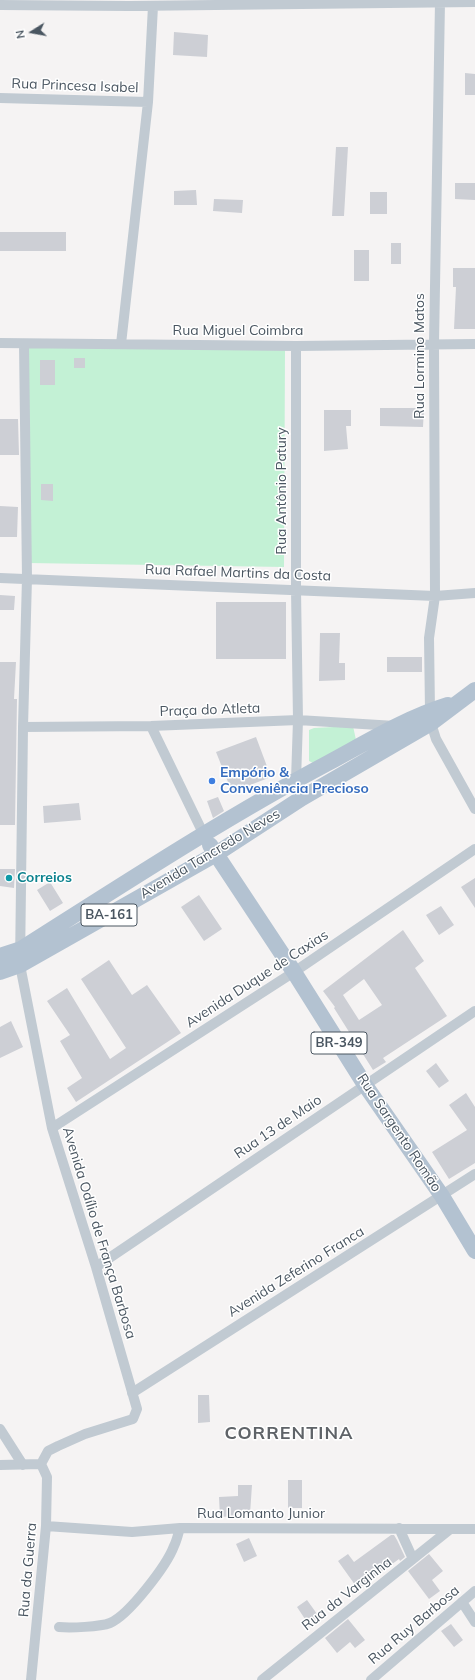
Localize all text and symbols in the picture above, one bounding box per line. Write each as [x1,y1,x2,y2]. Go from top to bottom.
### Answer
north arrow [12,12,52,52]
text: N [13,29,28,40]
street label: Rua Princesa Isabel [11,75,139,97]
street label: Rua Lormino Matos [412,293,428,419]
street label: Rua Miguel Coimbra [173,323,303,339]
street label: Rua Antônio Patury [274,427,290,555]
street label: Rua Rafael Martins da Costa [145,561,331,585]
street label: Praça do Atleta [159,700,261,720]
place label: Empório & Conveniência Precioso [220,765,369,798]
marker: Empório & Conveniência Precioso [207,776,217,786]
street label: Avenida Tancredo Neves [137,806,283,902]
place label: Correios [17,870,72,886]
marker: Correios [4,873,14,883]
road number: BA-161 [81,904,137,926]
street label: Avenida Duque de Caxias [183,927,331,1031]
road number: BR-349 [311,1032,367,1054]
street label: Rua Sargento Romão [353,1071,445,1195]
street label: Rua 13 de Maio [231,1092,325,1162]
street label: Avenida Odílio de França Barbosa [59,1125,139,1341]
street label: Avenida Zeferino Franca [225,1223,367,1321]
district label: CORRENTINA [225,1423,353,1445]
street label: Rua Lomanto Junior [197,1506,325,1522]
street label: Rua da Guerra [16,1522,40,1618]
street label: Rua da Varginha [299,1554,395,1634]
street label: Rua Ruy Barbosa [365,1582,463,1668]

